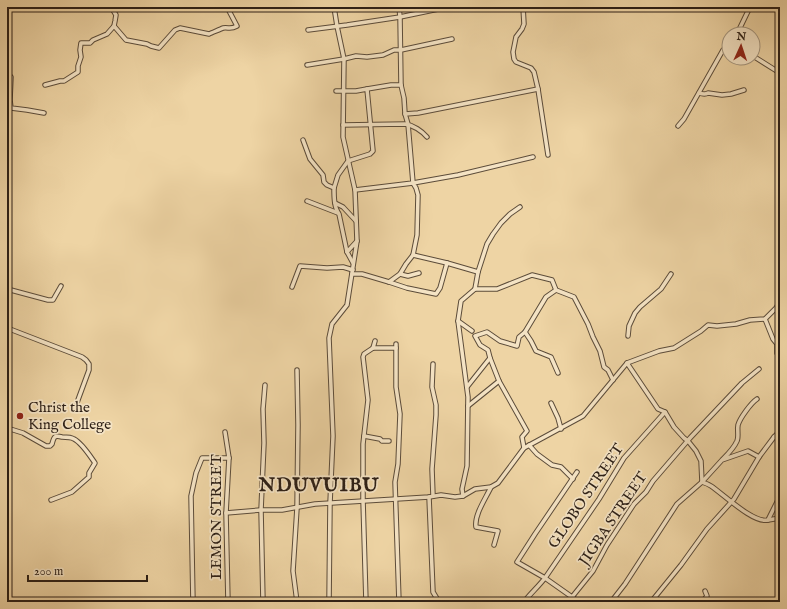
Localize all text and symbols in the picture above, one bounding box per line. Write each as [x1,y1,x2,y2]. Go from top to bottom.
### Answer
north arrow [721,26,761,66]
text: N [735,30,747,44]
place label: Christ the King College [28,398,111,434]
marker: Christ the King College [15,411,25,421]
street label: GLOBO STREET [544,440,628,552]
street label: LEMON STREET [207,454,226,580]
street label: JIGBA STREET [573,468,651,571]
district label: NDUVUIBU [258,474,379,498]
scale bar [28,557,147,583]
text: 200 m [34,564,63,579]

